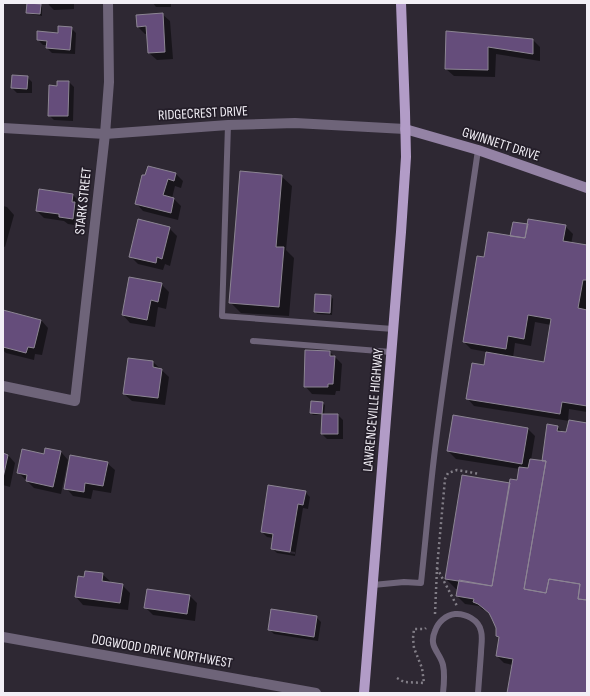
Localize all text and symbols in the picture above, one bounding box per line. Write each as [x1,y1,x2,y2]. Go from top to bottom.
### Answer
street label: RIDGECREST DRIVE [158,102,249,124]
street label: GWINNETT DRIVE [460,123,542,165]
street label: STARK STREET [71,166,95,235]
street label: LAWRENCEVILLE HIGHWAY [359,348,387,472]
street label: DOGWOOD DRIVE NORTHWEST [90,630,234,672]

